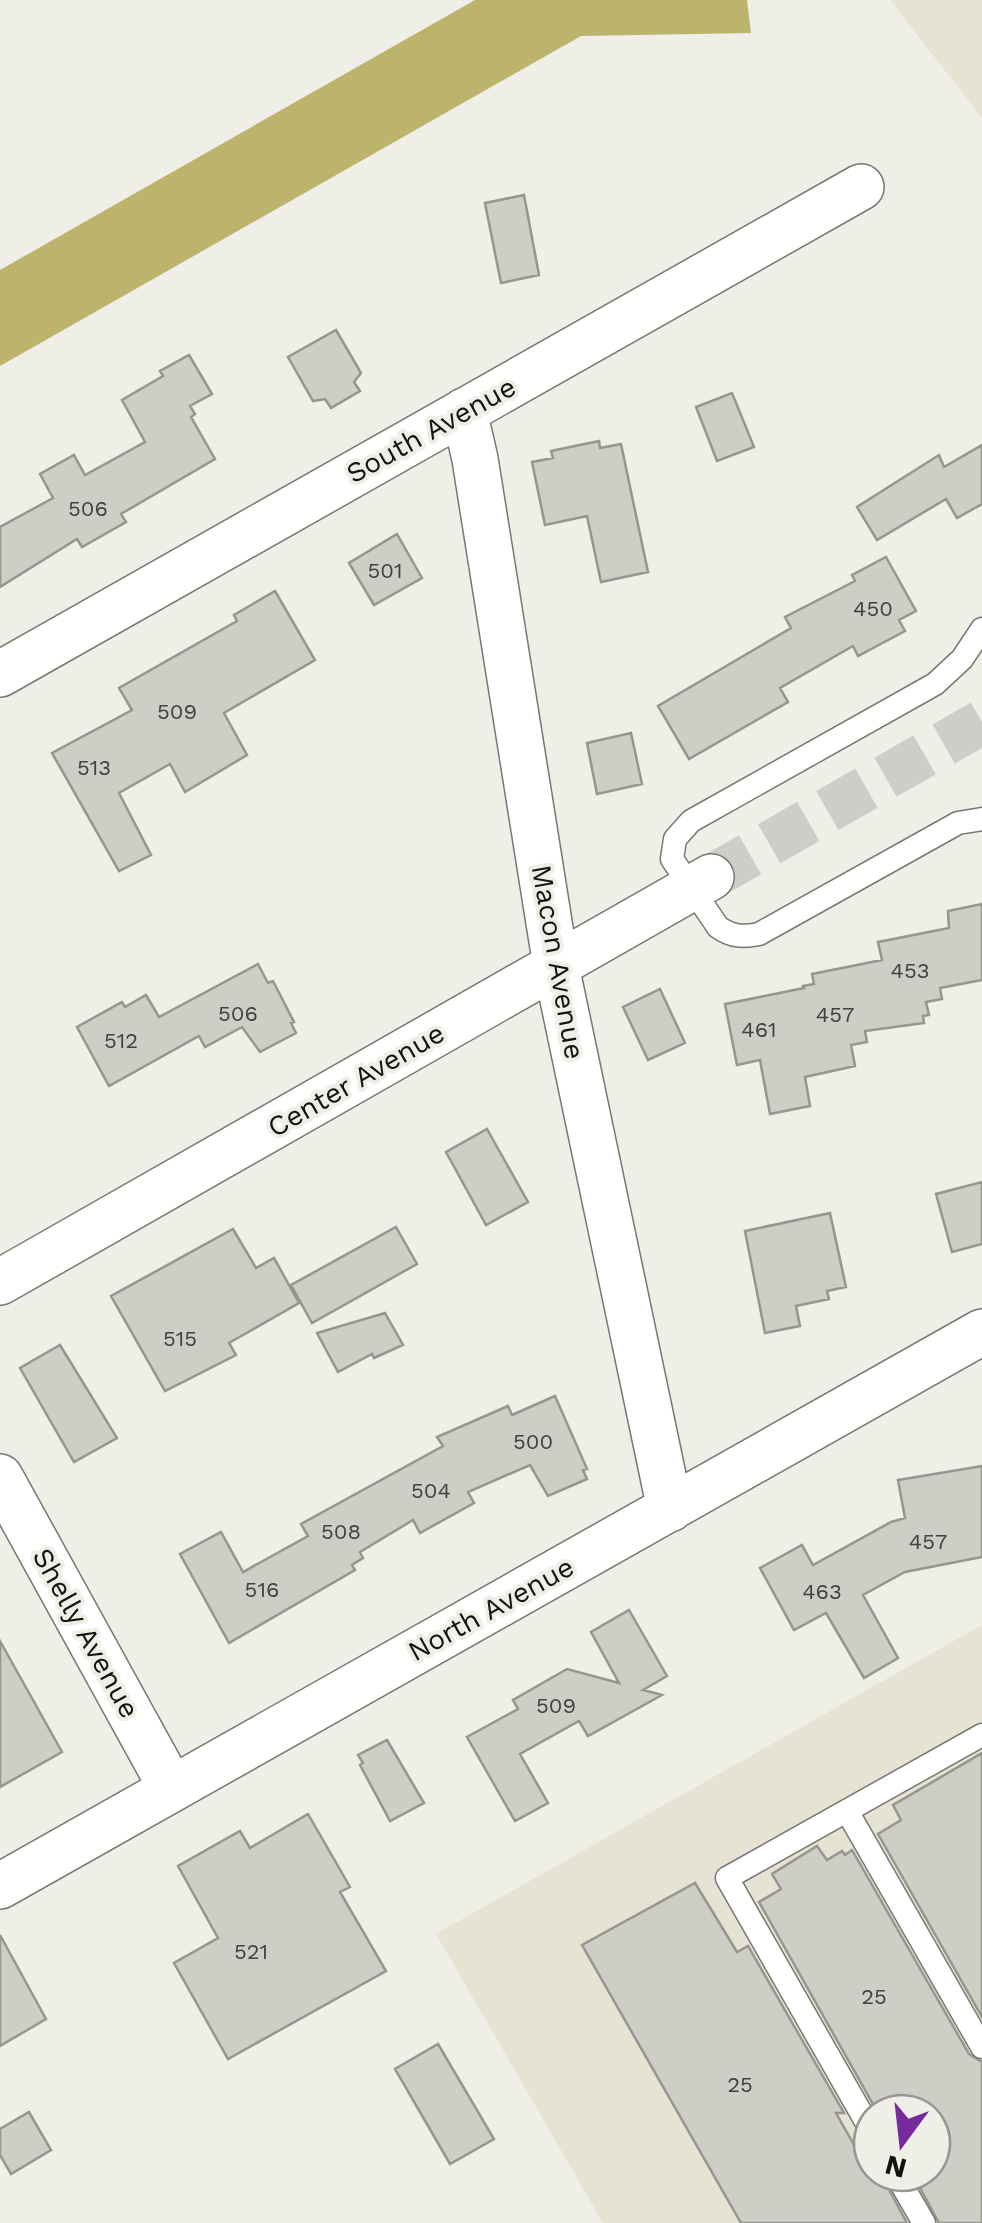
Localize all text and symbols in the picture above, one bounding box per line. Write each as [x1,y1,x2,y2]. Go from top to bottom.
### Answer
street label: South Avenue [341,370,521,490]
house number: 506 [68,496,108,521]
house number: 501 [367,558,403,583]
house number: 450 [853,596,893,621]
house number: 509 [157,699,197,724]
house number: 513 [77,755,111,780]
street label: Macon Avenue [525,862,591,1062]
house number: 453 [890,958,930,983]
house number: 506 [218,1001,258,1026]
house number: 457 [816,1002,854,1027]
street label: Center Avenue [262,1016,450,1144]
house number: 461 [741,1017,777,1042]
house number: 512 [104,1028,138,1053]
house number: 515 [163,1326,197,1351]
house number: 500 [513,1429,553,1454]
house number: 504 [411,1478,451,1503]
house number: 508 [321,1519,361,1544]
house number: 457 [909,1529,947,1554]
street label: Shelly Avenue [26,1542,146,1724]
street label: North Avenue [402,1550,580,1668]
house number: 516 [245,1577,279,1602]
house number: 463 [802,1579,842,1604]
house number: 509 [536,1693,576,1718]
house number: 521 [234,1939,268,1964]
house number: 25 [861,1984,887,2009]
house number: 25 [727,2072,753,2097]
north arrow [852,2093,952,2193]
text: N [881,2148,910,2185]

